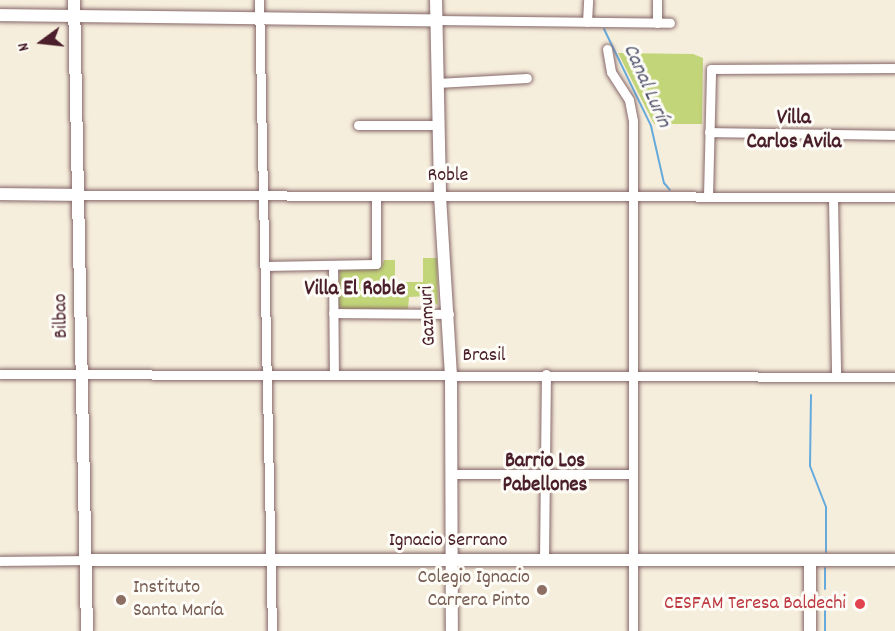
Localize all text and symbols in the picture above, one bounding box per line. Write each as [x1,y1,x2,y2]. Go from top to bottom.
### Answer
north arrow [12,12,72,72]
text: N [12,40,36,54]
water label: Canal Lurín [616,40,676,132]
district label: Villa Carlos Avila [747,106,841,156]
street label: Roble [428,164,468,188]
district label: Villa El Roble [305,277,405,303]
street label: Gazmuri [415,285,443,347]
street label: Bilbao [50,293,74,339]
street label: Brasil [462,344,506,368]
district label: Barrio Los Pabellones [503,449,587,499]
street label: Ignacio Serrano [389,529,507,553]
place label: Colegio Ignacio Carrera Pinto [418,566,530,613]
place label: Instituto Santa María [133,576,223,623]
marker: Colegio Ignacio Carrera Pinto [535,583,549,597]
place label: CESFAM Teresa Baldechi [664,592,846,616]
marker: Instituto Santa María [114,593,128,607]
marker: CESFAM Teresa Baldechi [851,595,869,613]

